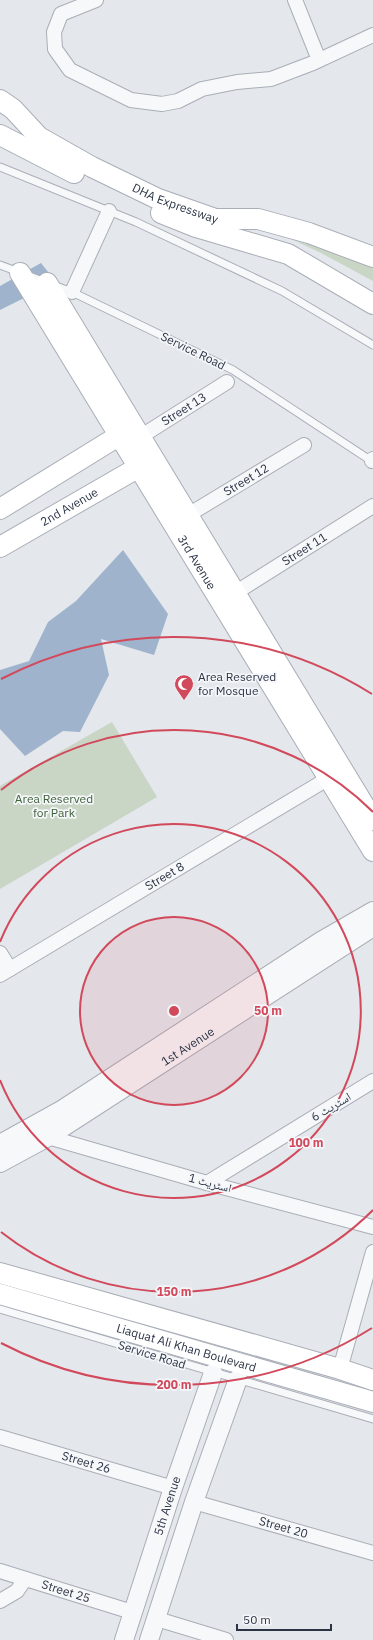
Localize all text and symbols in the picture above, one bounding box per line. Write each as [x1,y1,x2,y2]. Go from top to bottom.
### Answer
street label: DHA Expressway [130,180,220,227]
street label: Service Road [158,328,228,373]
street label: Street 13 [158,389,209,429]
street label: Street 12 [221,460,271,499]
street label: 2nd Avenue [38,484,101,529]
street label: Street 11 [279,529,329,569]
street label: 3rd Avenue [175,532,220,593]
place label: Area Reserved for Mosque [198,669,276,698]
mosque icon: Area Reserved for Mosque [173,673,195,701]
park label: Area Reserved for Park [15,791,93,820]
street label: Street 8 [142,858,187,893]
text: 50 m [254,1003,282,1018]
centre of rings [167,1004,181,1018]
street label: 1st Avenue [158,1023,217,1069]
street label: اسٹریٹ 6 [308,1089,354,1124]
text: 100 m [288,1135,324,1150]
street label: اسٹریٹ 1 [187,1170,233,1196]
text: 150 m [156,1284,192,1299]
street label: Liaquat Ali Khan Boulevard [115,1320,258,1375]
street label: Service Road [116,1337,188,1372]
text: 200 m [156,1377,192,1392]
street label: Street 26 [60,1448,113,1476]
street label: 5th Avenue [150,1474,184,1537]
street label: Street 20 [257,1513,310,1541]
street label: Street 25 [40,1576,92,1606]
scale bar [237,1606,331,1632]
text: 50 m [243,1612,271,1627]

